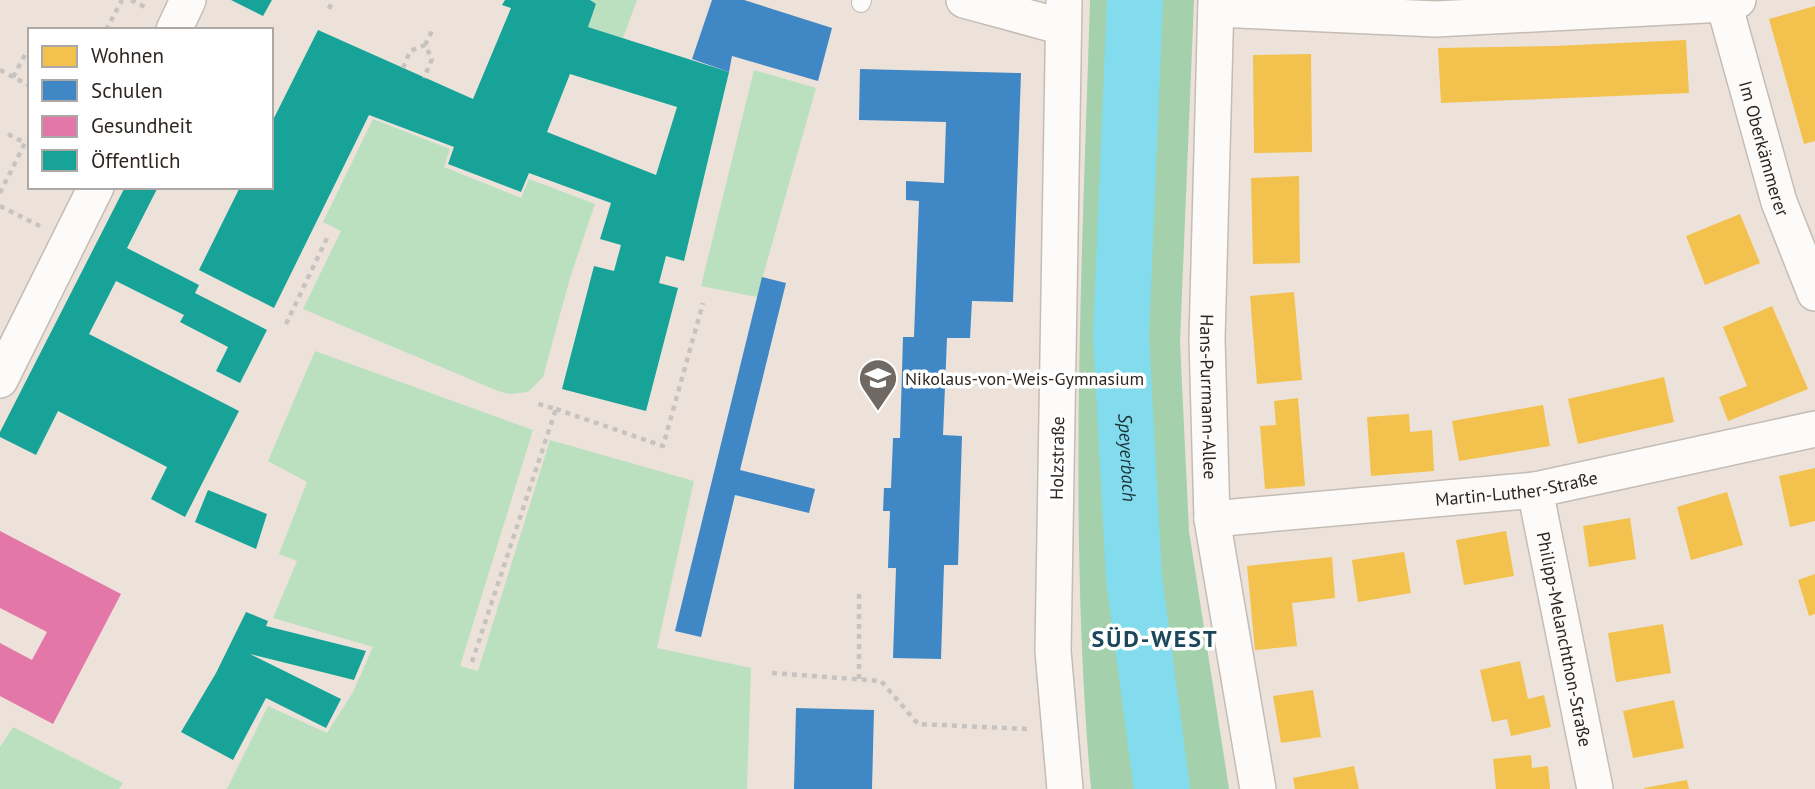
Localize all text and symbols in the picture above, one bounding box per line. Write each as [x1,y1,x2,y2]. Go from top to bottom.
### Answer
legend [28,28,273,189]
text: Wohnen [91,42,164,69]
text: Schulen [91,77,163,104]
street label: Im Oberkämmerer [1734,78,1795,219]
text: Gesundheit [91,112,192,139]
text: Öffentlich [91,147,181,174]
street label: Hans-Purrmann-Allee [1195,314,1222,480]
school or university icon: Nikolaus-von-Weis-Gymnasium [857,357,899,412]
place label: Nikolaus-von-Weis-Gymnasium [905,367,1144,390]
water label: Speyerbach [1113,413,1142,502]
street label: Holzstraße [1045,416,1069,500]
street label: Martin-Luther-Straße [1434,465,1600,510]
street label: Philipp-Melanchthon-Straße [1532,530,1598,749]
district label: SÜD-WEST [1091,623,1219,654]

